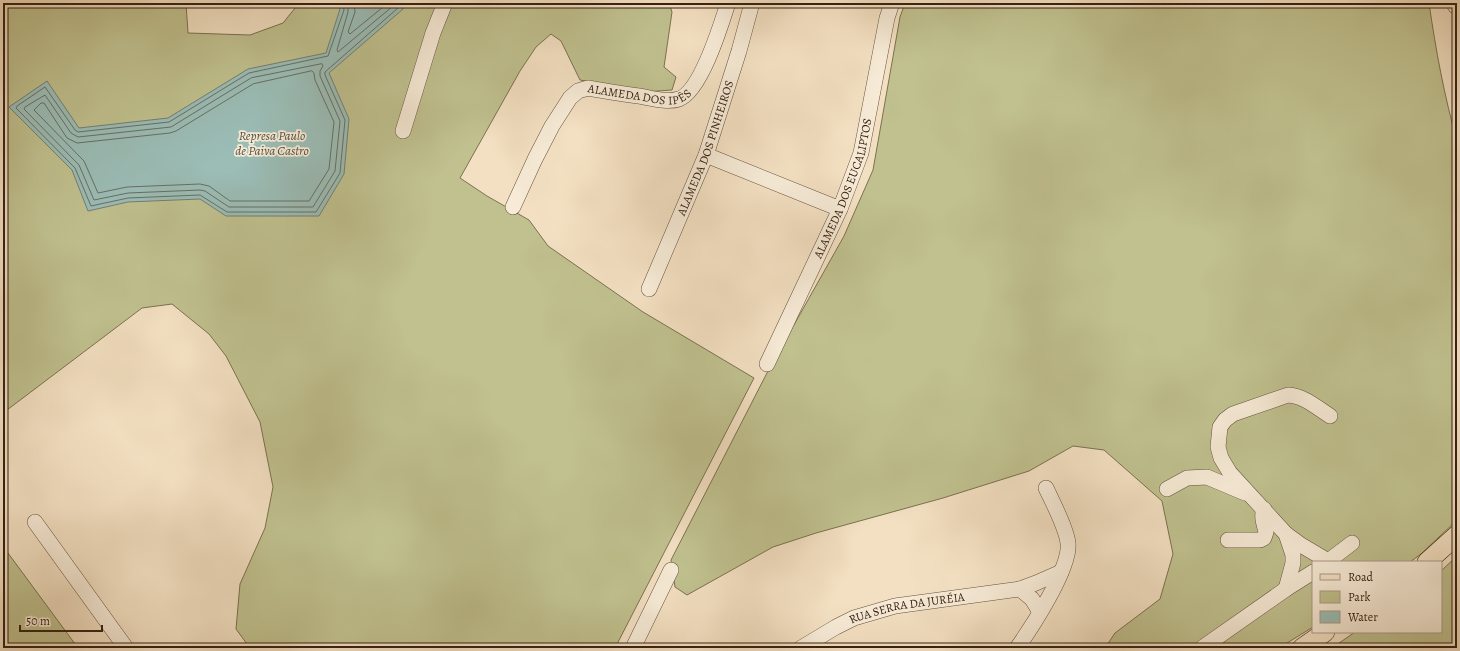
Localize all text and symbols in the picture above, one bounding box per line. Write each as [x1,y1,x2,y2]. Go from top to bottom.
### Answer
street label: ALAMEDA DOS PINHEIROS [673,78,737,219]
street label: ALAMEDA DOS IPÊS [586,80,695,109]
street label: ALAMEDA DOS EUCALIPTOS [809,117,876,262]
water label: Represa Paulo de Paiva Castro [235,127,309,159]
legend [1312,561,1442,633]
text: Road [1348,569,1374,585]
street label: RUA SERRA DA JURÉIA [846,588,967,627]
text: Park [1348,589,1371,605]
scale bar [20,607,102,633]
text: Water [1347,609,1378,625]
text: 50 m [26,613,50,629]

